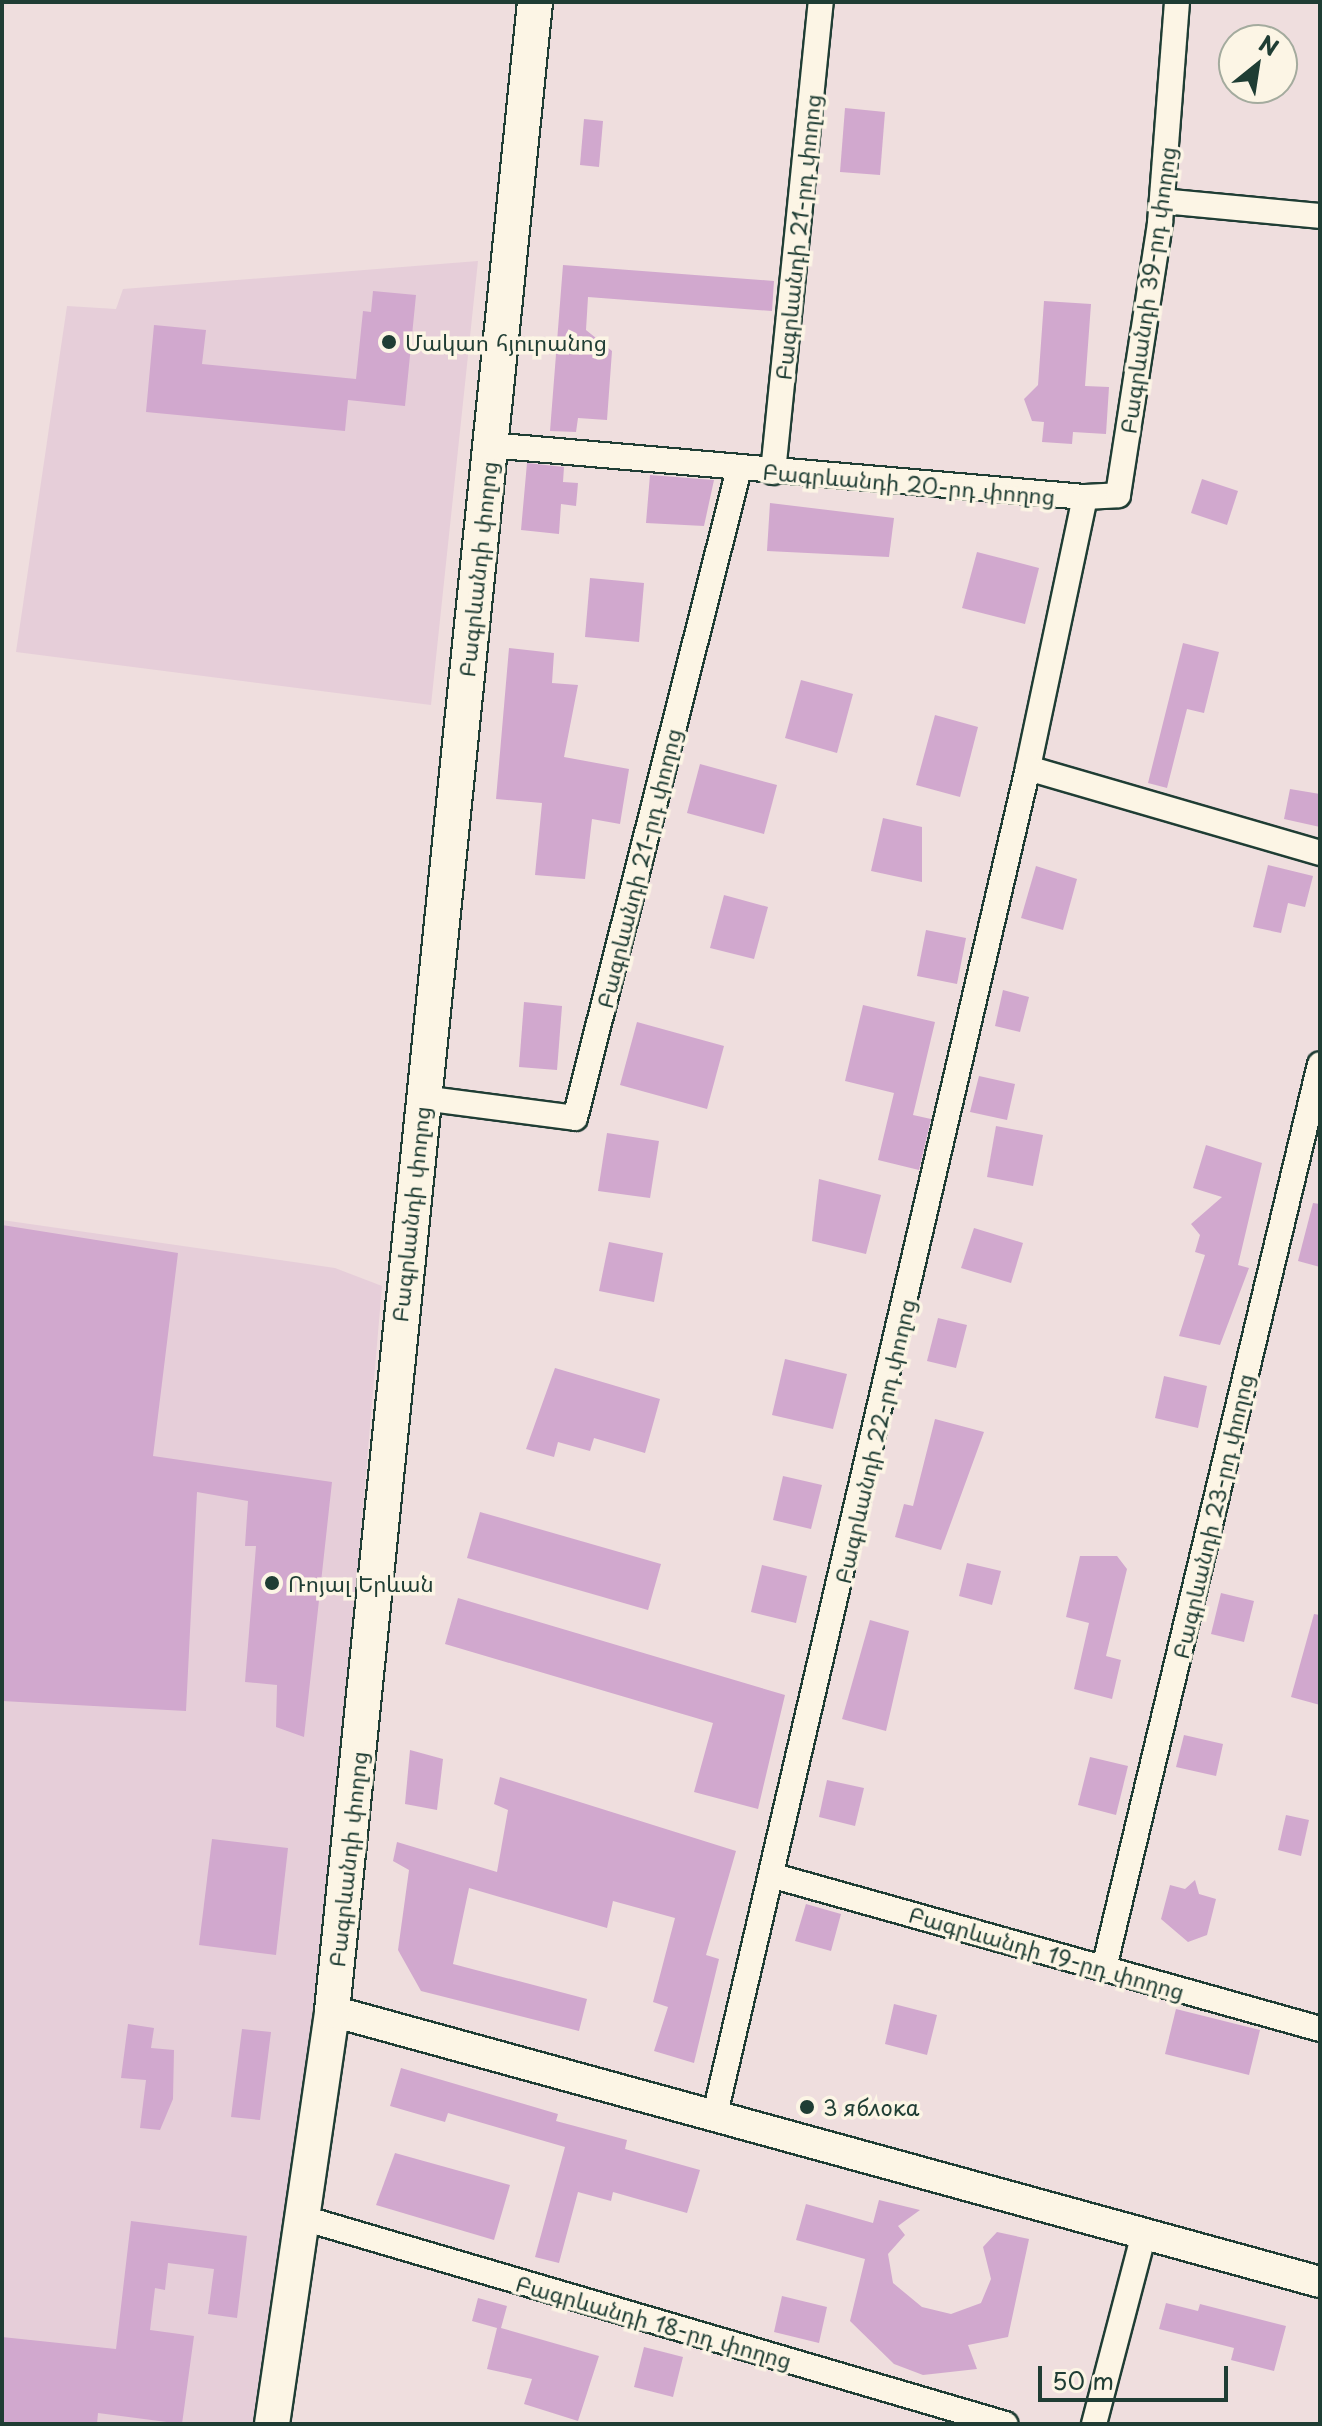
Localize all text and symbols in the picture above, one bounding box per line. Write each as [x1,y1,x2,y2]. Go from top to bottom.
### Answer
north arrow [1218,24,1298,104]
text: N [1253,26,1285,63]
street label: Բագրևանդի 21-րդ փողոց [769,93,825,381]
street label: Բագրևանդի 39-րդ փողոց [1114,145,1180,435]
place label: Մակաո հյուրանոց [405,329,607,355]
marker: Մակաո հյուրանոց [380,333,398,351]
street label: Բագրևանդի 20-րդ փողոց [762,457,1056,509]
street label: Բագրևանդի փողոց [453,460,501,678]
street label: Բագրևանդի 21-րդ փողոց [590,725,686,1011]
street label: Բագրևանդի փողոց [386,1105,434,1323]
street label: Բագրևանդի 22-րդ փողոց [828,1296,920,1586]
street label: Բագրևանդի 23-րդ փողոց [1166,1371,1258,1661]
place label: Ռոյալ Երևան [288,1570,434,1596]
marker: Ռոյալ Երևան [263,1574,281,1592]
street label: Բագրևանդի փողոց [323,1750,371,1968]
street label: Բագրևանդի 19-րդ փողոց [907,1900,1187,2004]
place label: 3 яблока [823,2094,920,2120]
marker: 3 яблока [798,2098,816,2116]
street label: Բագրևանդի 18-րդ փողոց [513,2269,795,2373]
scale bar [1042,2350,1232,2400]
text: 50 m [1052,2362,1114,2398]

